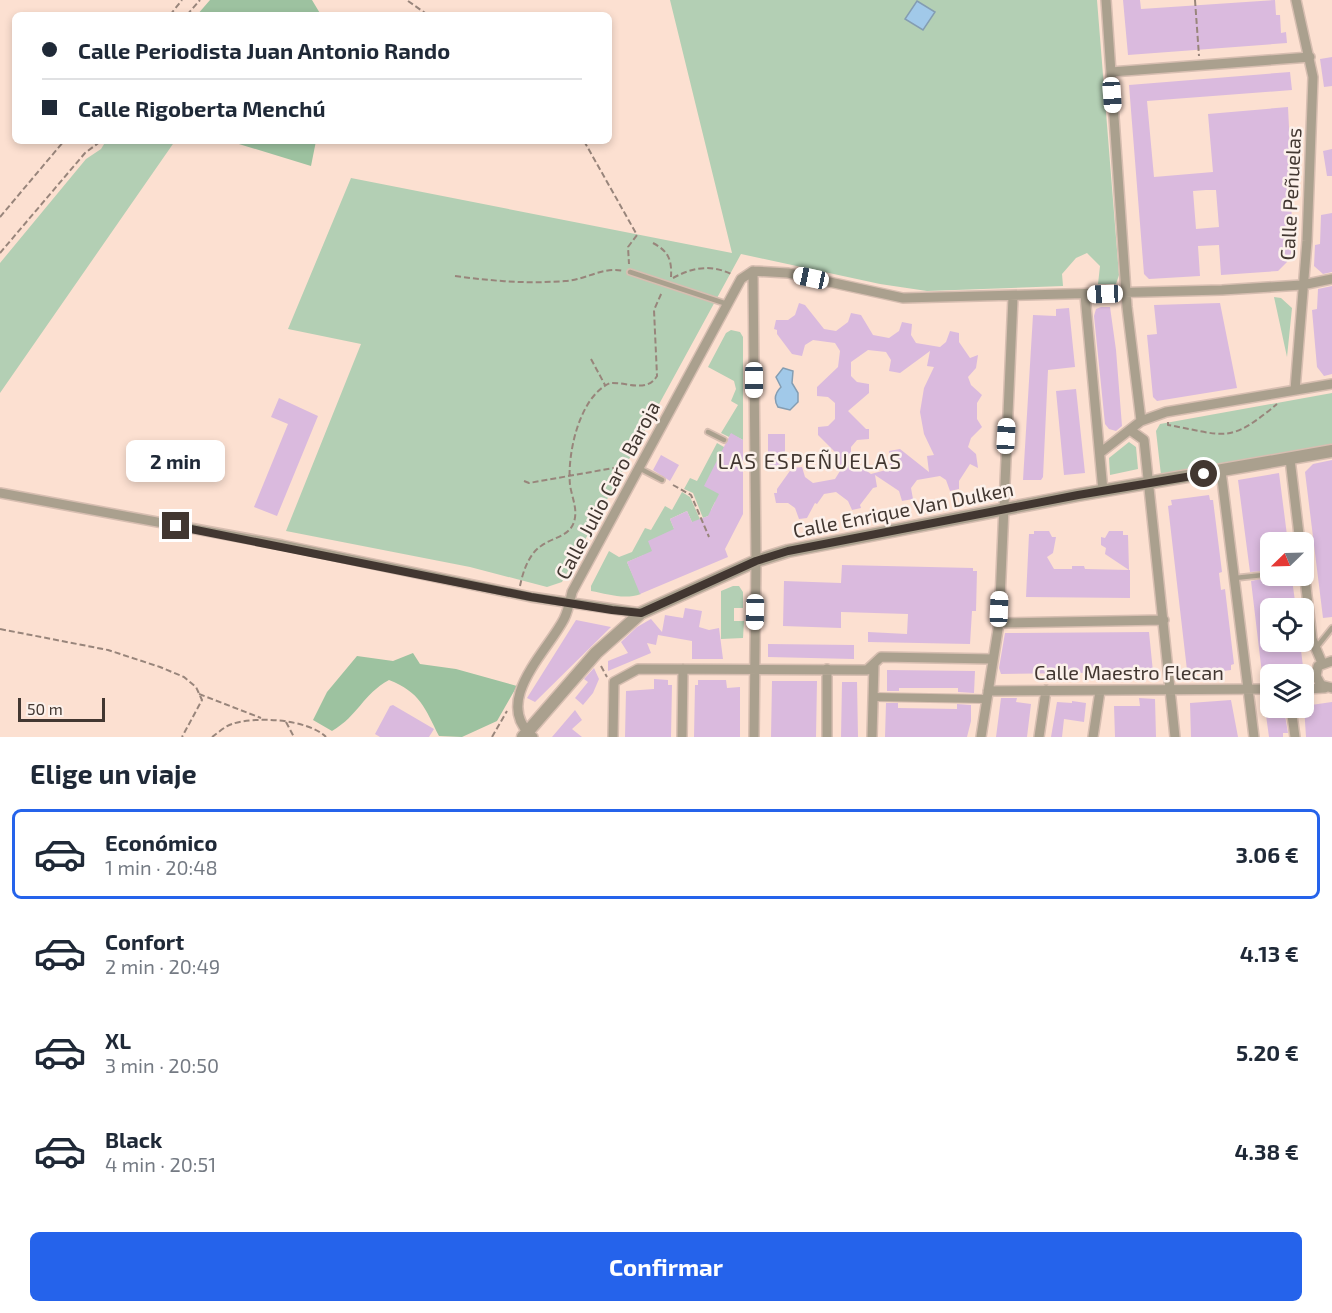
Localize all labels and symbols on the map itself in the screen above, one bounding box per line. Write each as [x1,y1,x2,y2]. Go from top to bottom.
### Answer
car [1102,76,1122,114]
street label: Calle Peñuelas [1275,127,1305,261]
car [792,265,830,291]
car [1087,284,1123,304]
car [745,362,763,398]
street label: Calle Julio Caro Baroja [550,397,664,583]
car [996,418,1016,454]
callout: 2 min [126,439,225,481]
district label: LAS ESPEÑUELAS [717,448,903,473]
route start [1190,460,1217,487]
street label: Calle Enrique Van Dulken [791,476,1015,542]
route end [162,512,189,539]
north arrow [1260,532,1314,586]
car [989,591,1009,627]
car [746,594,764,630]
street label: Calle Maestro Flecan [1034,660,1224,684]
scale bar [18,695,105,722]

